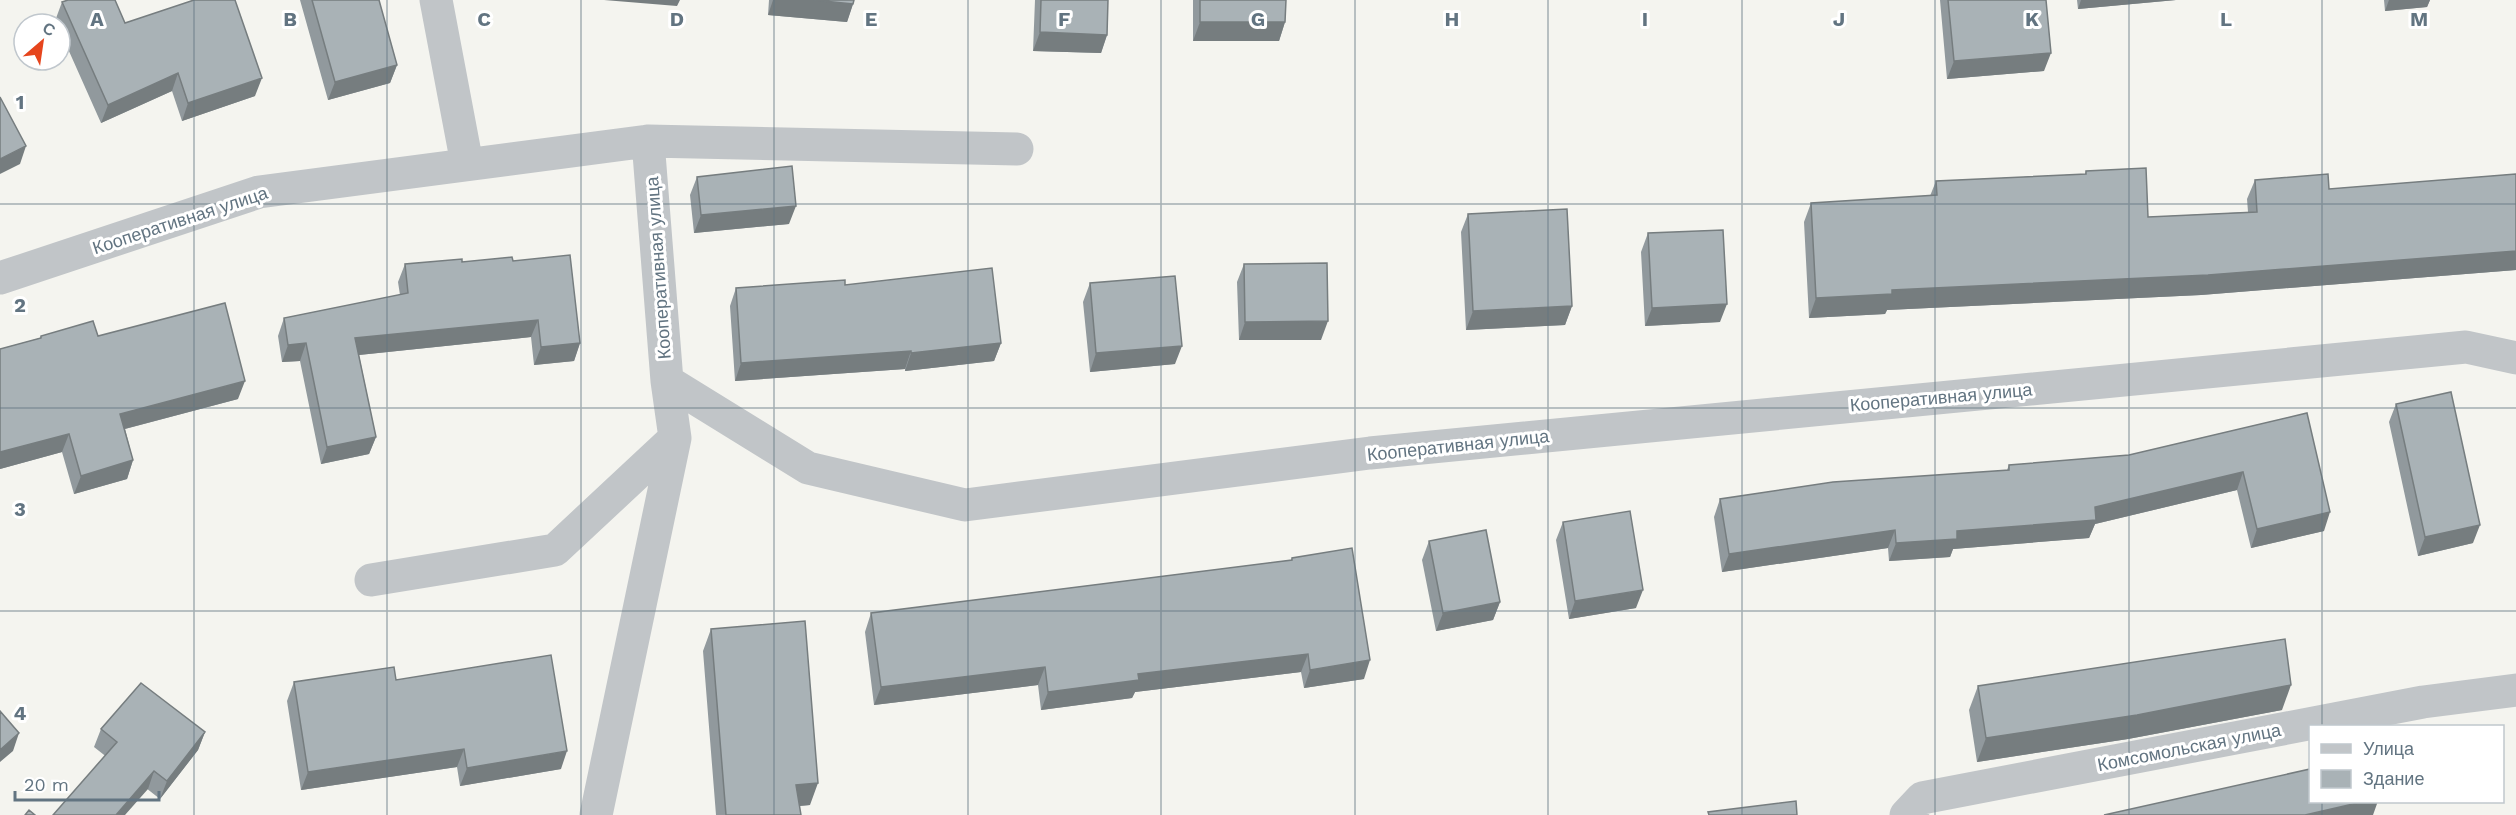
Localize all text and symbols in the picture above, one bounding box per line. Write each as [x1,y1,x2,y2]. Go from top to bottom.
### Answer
text: A [90,7,104,31]
text: B [283,7,297,31]
text: C [477,7,491,31]
text: D [670,7,684,31]
text: E [865,7,877,31]
text: F [1058,7,1070,31]
text: G [1251,7,1265,31]
text: H [1445,7,1459,31]
text: I [1642,7,1648,31]
text: J [1833,7,1845,31]
text: K [2025,7,2039,31]
text: L [2220,7,2232,31]
text: M [2410,7,2428,31]
north arrow [12,12,72,72]
text: С [39,18,59,41]
text: 1 [16,90,24,114]
street label: Кооперативная улица [641,175,675,360]
street label: Кооперативная улица [90,181,271,258]
text: 2 [14,293,26,317]
street label: Кооперативная улица [1849,378,2034,415]
street label: Кооперативная улица [1366,425,1551,465]
text: 3 [14,497,26,521]
text: 4 [14,701,27,725]
street label: Комсомольская улица [2095,719,2284,775]
legend [2309,725,2504,803]
text: Улица [2363,738,2415,759]
scale bar [15,764,159,802]
text: Здание [2363,768,2424,789]
text: 20 m [24,774,69,795]

